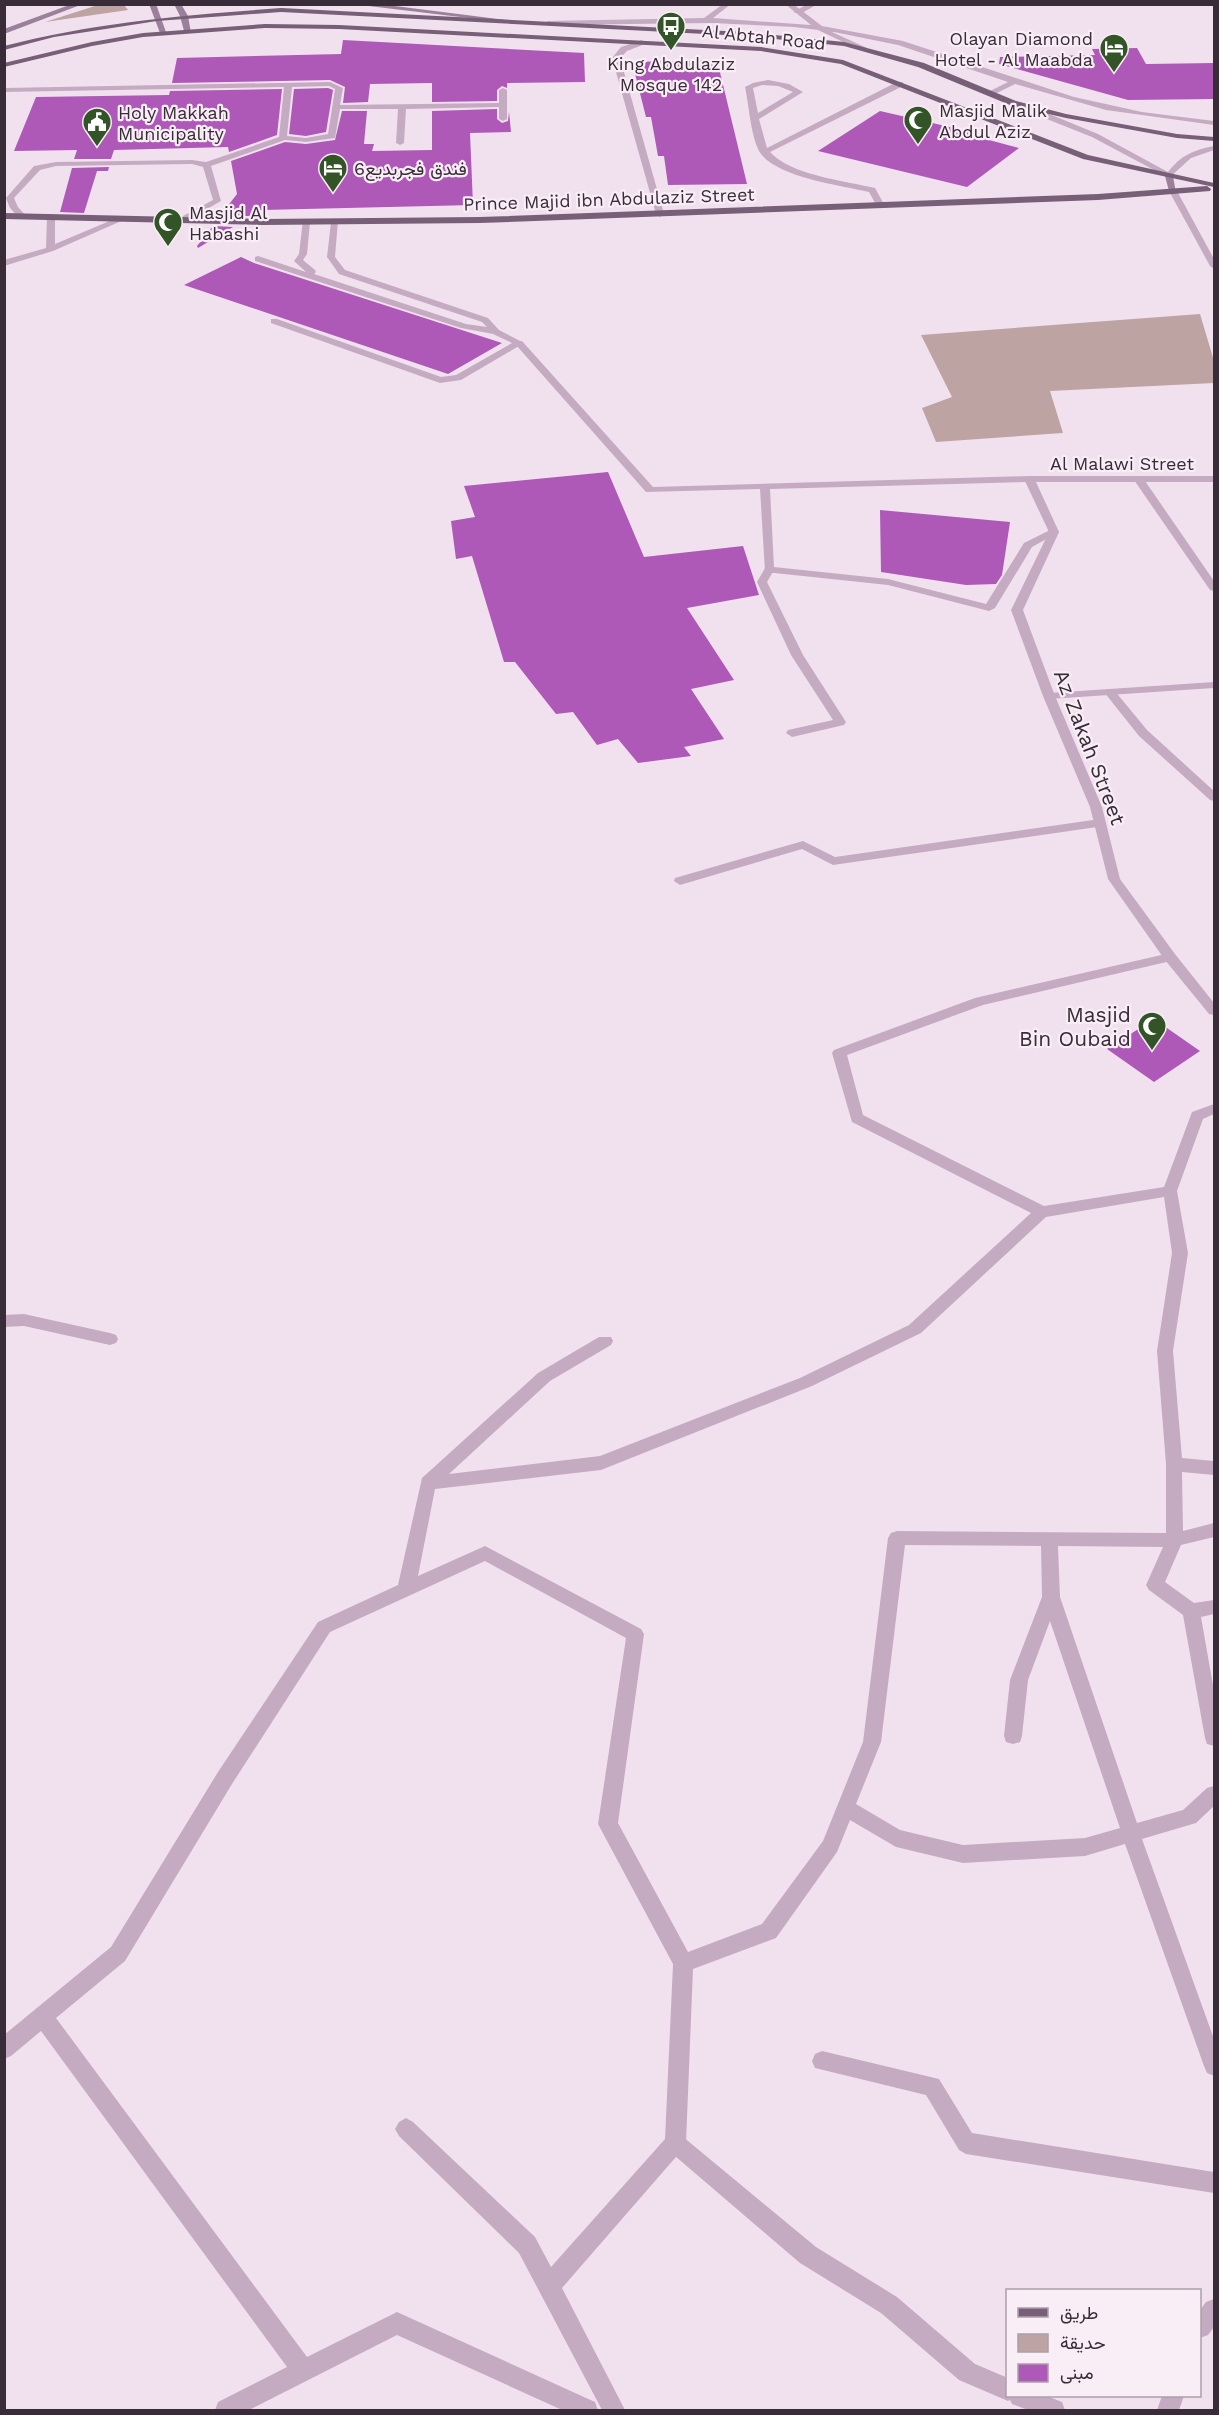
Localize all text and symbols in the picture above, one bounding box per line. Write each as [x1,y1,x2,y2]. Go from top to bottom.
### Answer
bus stop icon: King Abdulaziz Mosque 142 [655,10,687,52]
street label: Al Abtah Road [701,20,827,54]
place label: Olayan Diamond Hotel - Al Maabda [934,28,1093,70]
hotel icon: Olayan Diamond Hotel - Al Maabda [1098,32,1130,74]
place label: King Abdulaziz Mosque 142 [607,53,735,95]
place label: Masjid Malik Abdul Aziz [939,100,1047,142]
place label: Holy Makkah Municipality [118,102,229,144]
mosque icon: Masjid Malik Abdul Aziz [902,104,934,146]
public building icon: Holy Makkah Municipality [81,106,113,148]
hotel icon: فندق فجربديع6 [317,152,349,194]
place label: فندق فجربديع6 [354,158,467,181]
street label: Prince Majid ibn Abdulaziz Street [463,183,755,215]
place label: Masjid Al Habashi [189,202,268,244]
mosque icon: Masjid Al Habashi [152,206,184,248]
street label: Al Malawi Street [1050,453,1194,474]
street label: Az Zakah Street [1049,666,1131,828]
place label: Masjid Bin Oubaid [1019,1002,1131,1051]
mosque icon: Masjid Bin Oubaid [1136,1010,1168,1052]
legend [1006,2289,1201,2397]
text: طريق [1060,2302,1098,2324]
text: حديقة [1060,2332,1106,2353]
text: مبنى [1060,2362,1094,2384]

